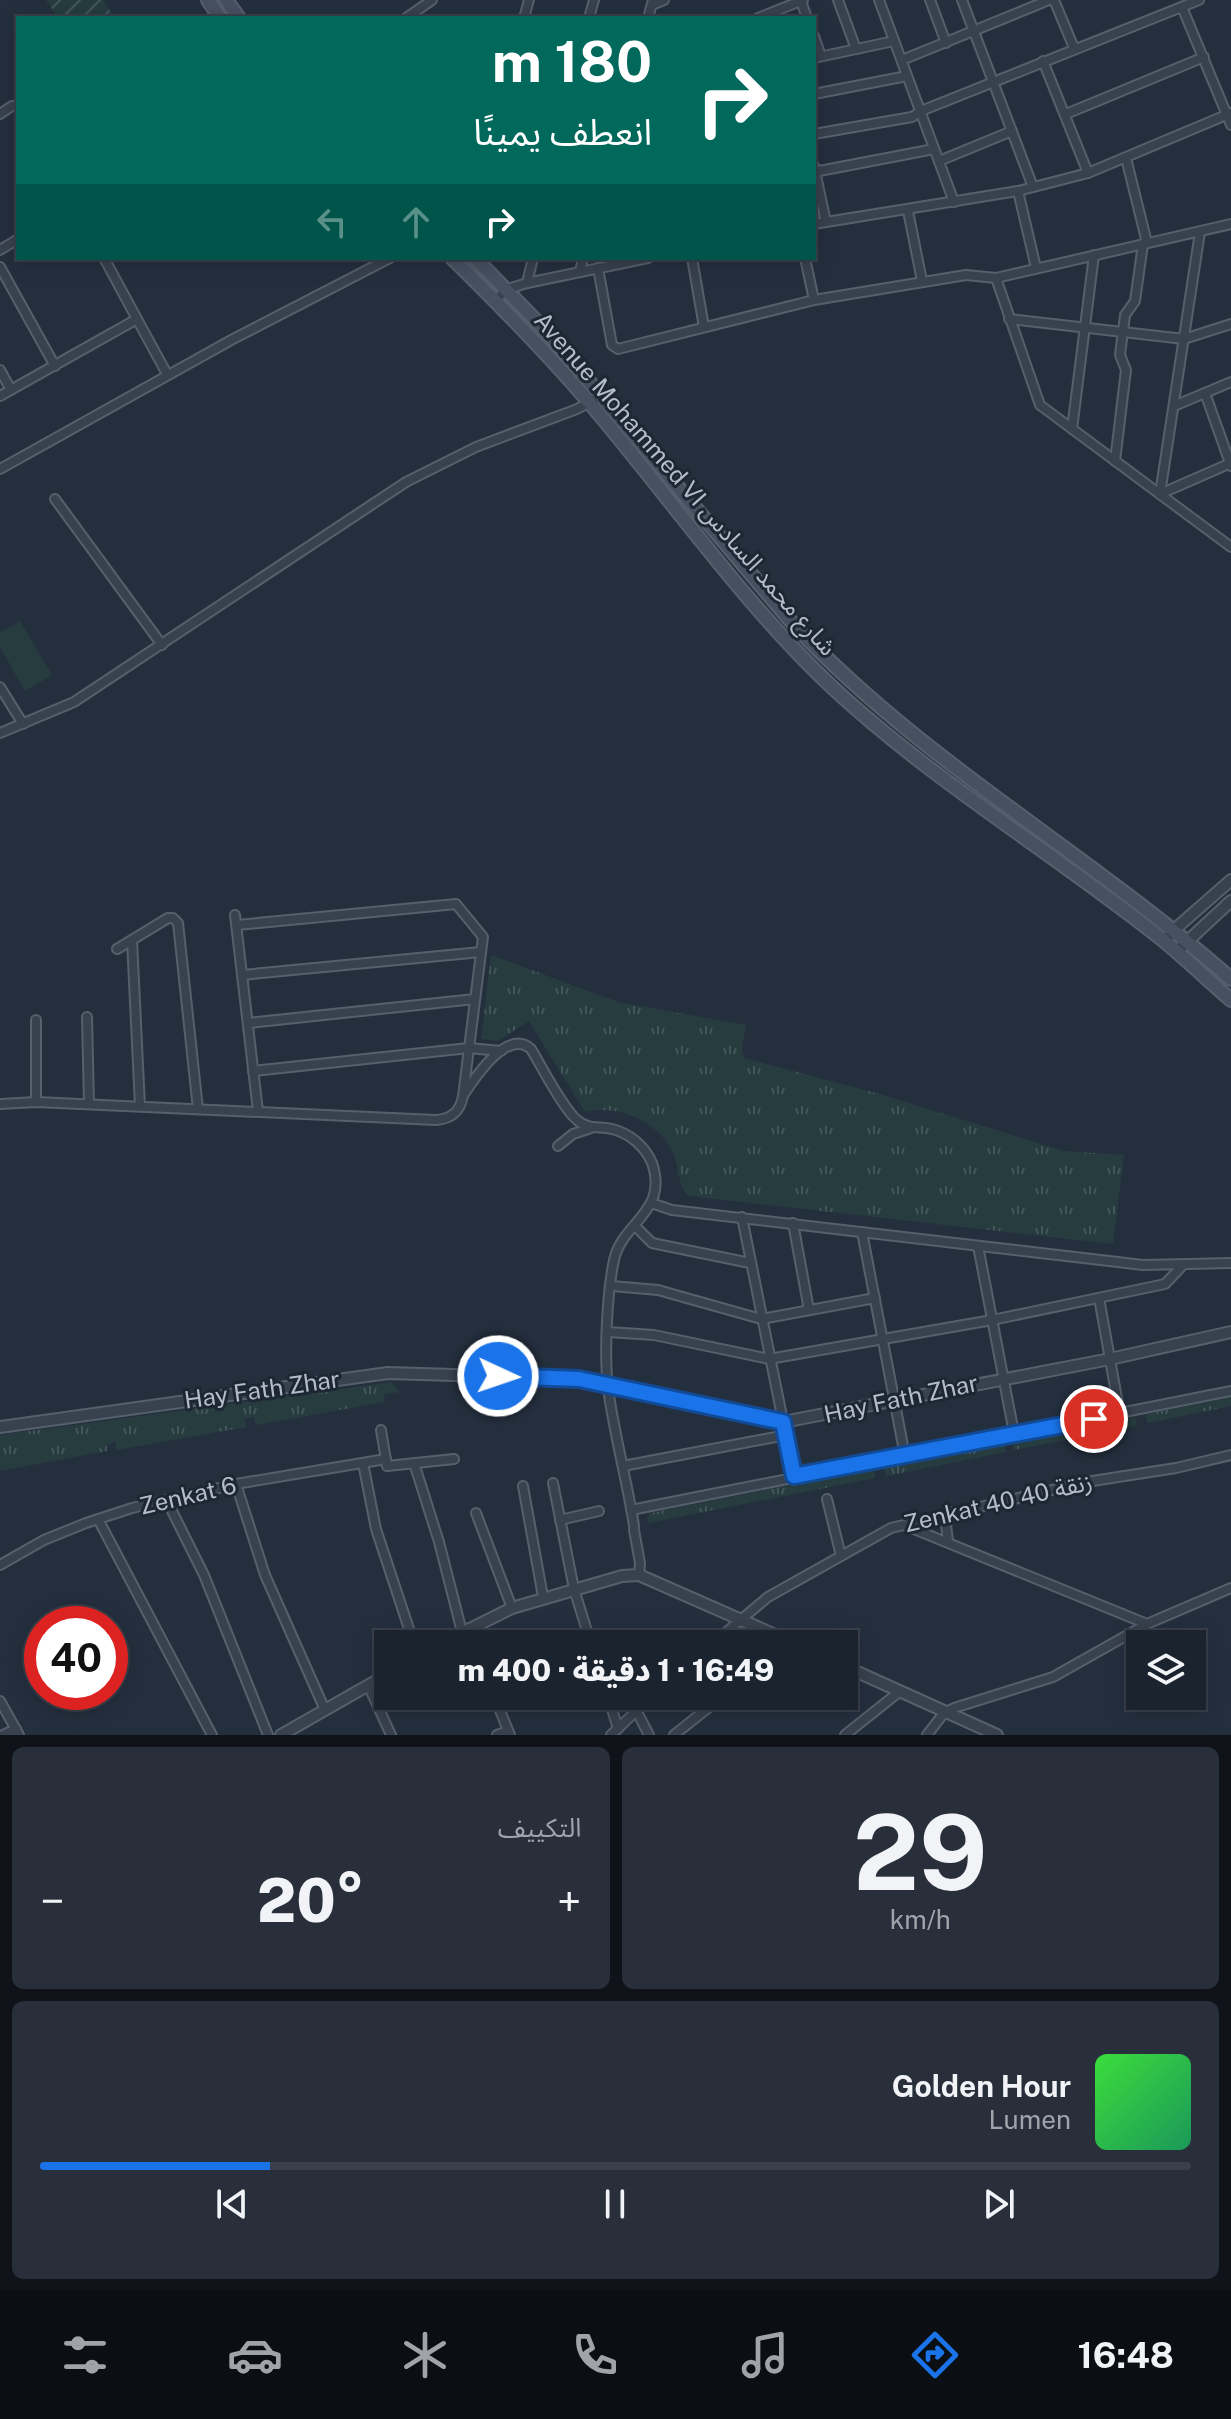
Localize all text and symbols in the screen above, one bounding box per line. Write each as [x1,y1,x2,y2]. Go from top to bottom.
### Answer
text: 180 m [492,29,652,95]
icon: right [680,48,784,152]
text: انعطف يمينًا [473,111,652,153]
icon: left [310,200,354,244]
icon: ahead [394,200,438,244]
icon: right [478,200,522,244]
street label: Avenue Mohammed VI شارع محمد السادس [526,306,843,663]
position arrow [456,1334,540,1418]
street label: Hay Fath Zhar [182,1364,341,1414]
street label: Hay Fath Zhar [821,1368,980,1428]
pin [1060,1385,1128,1453]
icon: arrive [1072,1397,1116,1441]
street label: Zenkat 40 زنقة 40 [901,1467,1095,1538]
street label: Zenkat 6 [137,1470,239,1520]
speed limit sign: 40 [24,1606,128,1710]
map controls [1126,1630,1206,1710]
button: layers [1126,1630,1206,1710]
text: 16:49 · 1 دقيقة · 400 m [458,1652,774,1688]
text: 29 [853,1791,988,1913]
text: التكييف [498,1812,582,1843]
text: 20° [257,1865,364,1936]
text: − [40,1875,64,1927]
text: + [557,1875,582,1927]
text: km/h [890,1904,951,1935]
text: Golden Hour [892,2068,1071,2104]
text: Lumen [988,2104,1071,2135]
icon: previous [210,2182,254,2226]
icon: pause [593,2182,637,2226]
icon: next [977,2182,1021,2226]
icon: filters [57,2327,113,2383]
icon: car [227,2327,283,2383]
icon: climate [397,2327,453,2383]
icon: phone [567,2327,623,2383]
icon: music [737,2327,793,2383]
icon: directions [907,2327,963,2383]
text: 16:48 [1077,2334,1174,2376]

